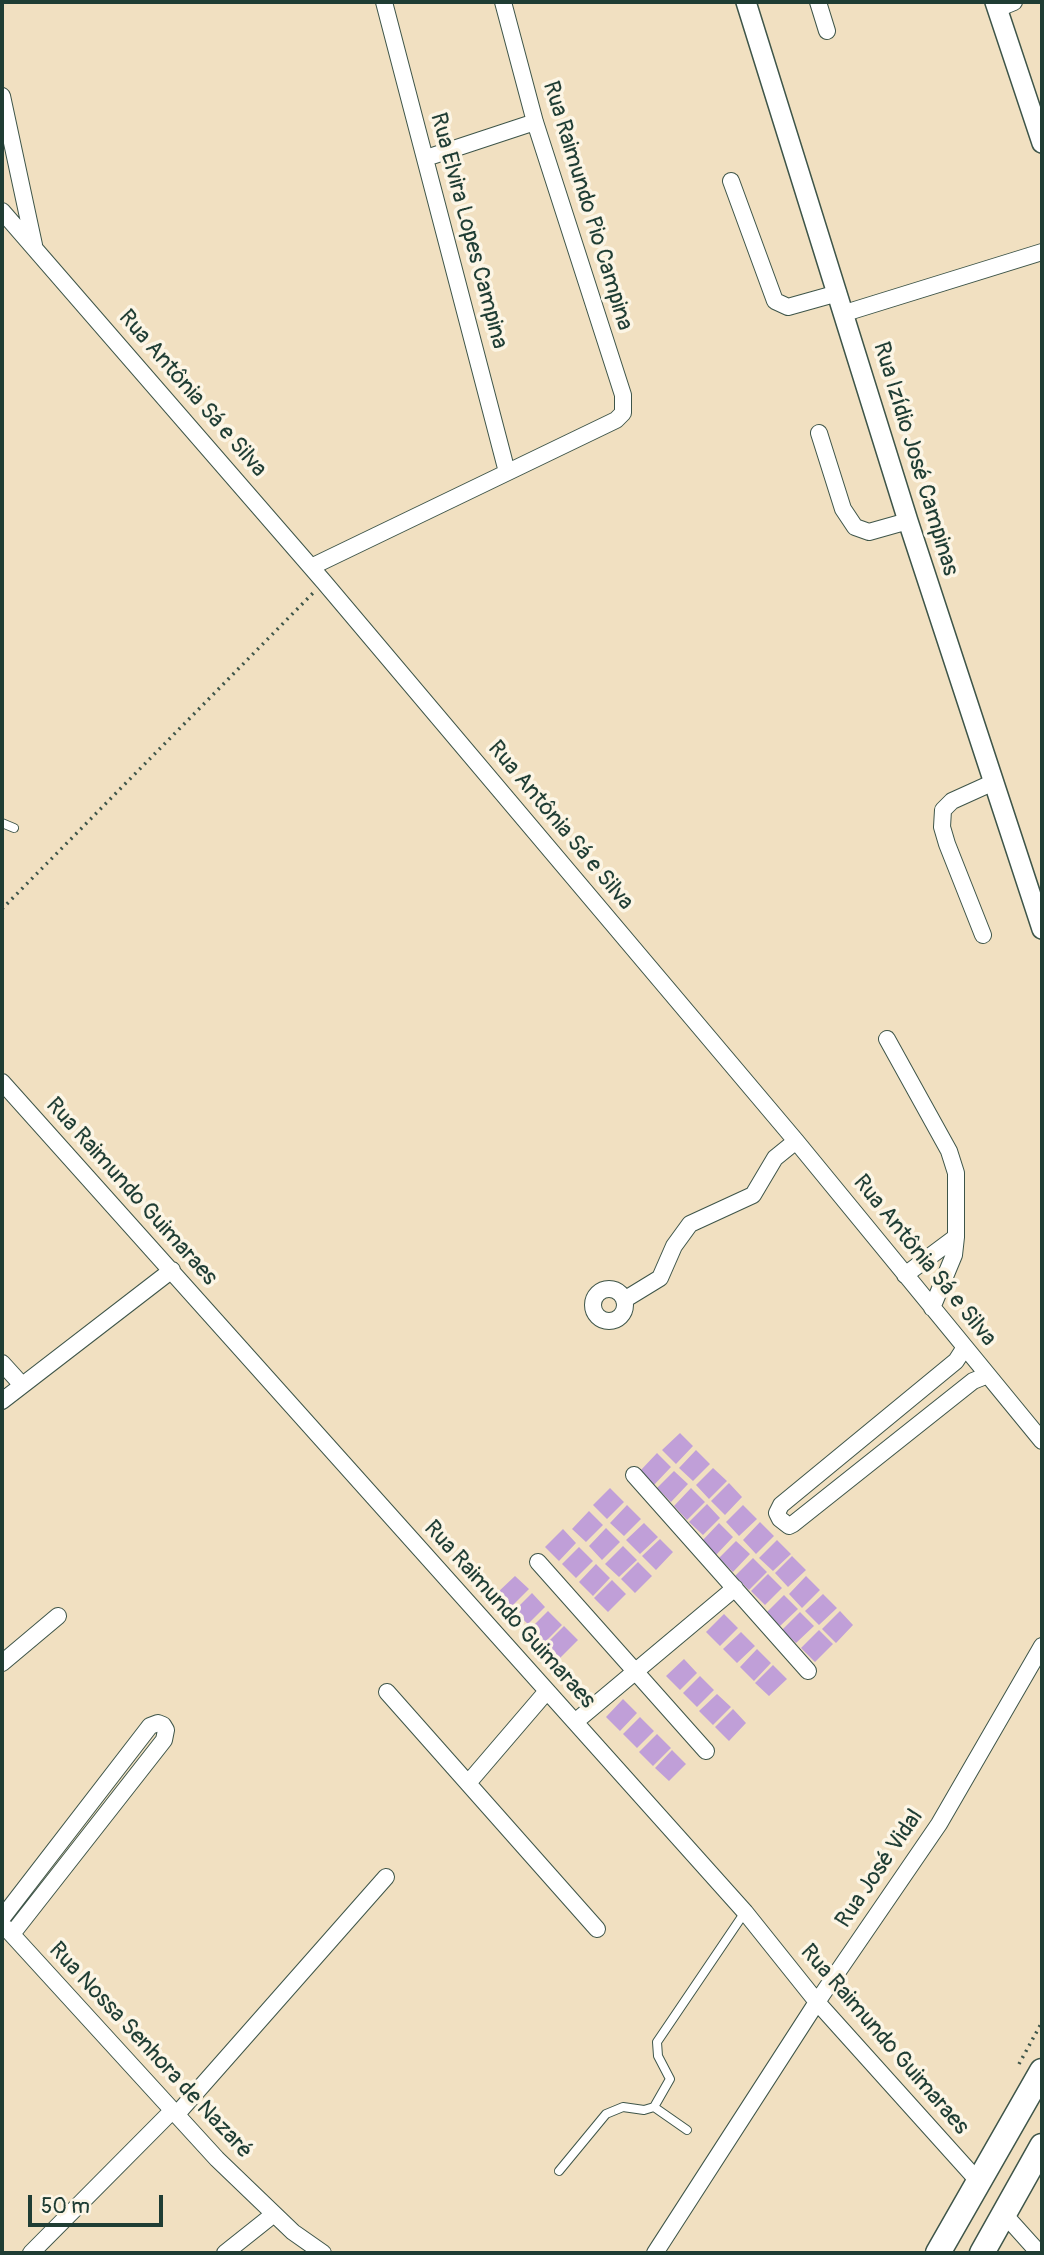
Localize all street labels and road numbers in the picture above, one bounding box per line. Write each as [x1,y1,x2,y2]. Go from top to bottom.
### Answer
street label: Rua Raimundo Pio Campina [536,78,638,334]
street label: Rua Elvira Lopes Campina [423,110,513,352]
street label: Rua Antônia Sá e Silva [112,305,272,483]
street label: Rua Izídio José Campinas [866,339,964,579]
street label: Rua Antônia Sá e Silva [481,736,639,916]
street label: Rua Raimundo Guimaraes [39,1092,223,1292]
street label: Rua Antônia Sá e Silva [846,1170,1002,1352]
street label: Rua Raimundo Guimaraes [417,1515,601,1715]
street label: Rua José Vidal [830,1805,930,1933]
street label: Rua Nossa Senhora de Nazaré [42,1937,258,2165]
street label: Rua Raimundo Guimaraes [794,1939,974,2141]

